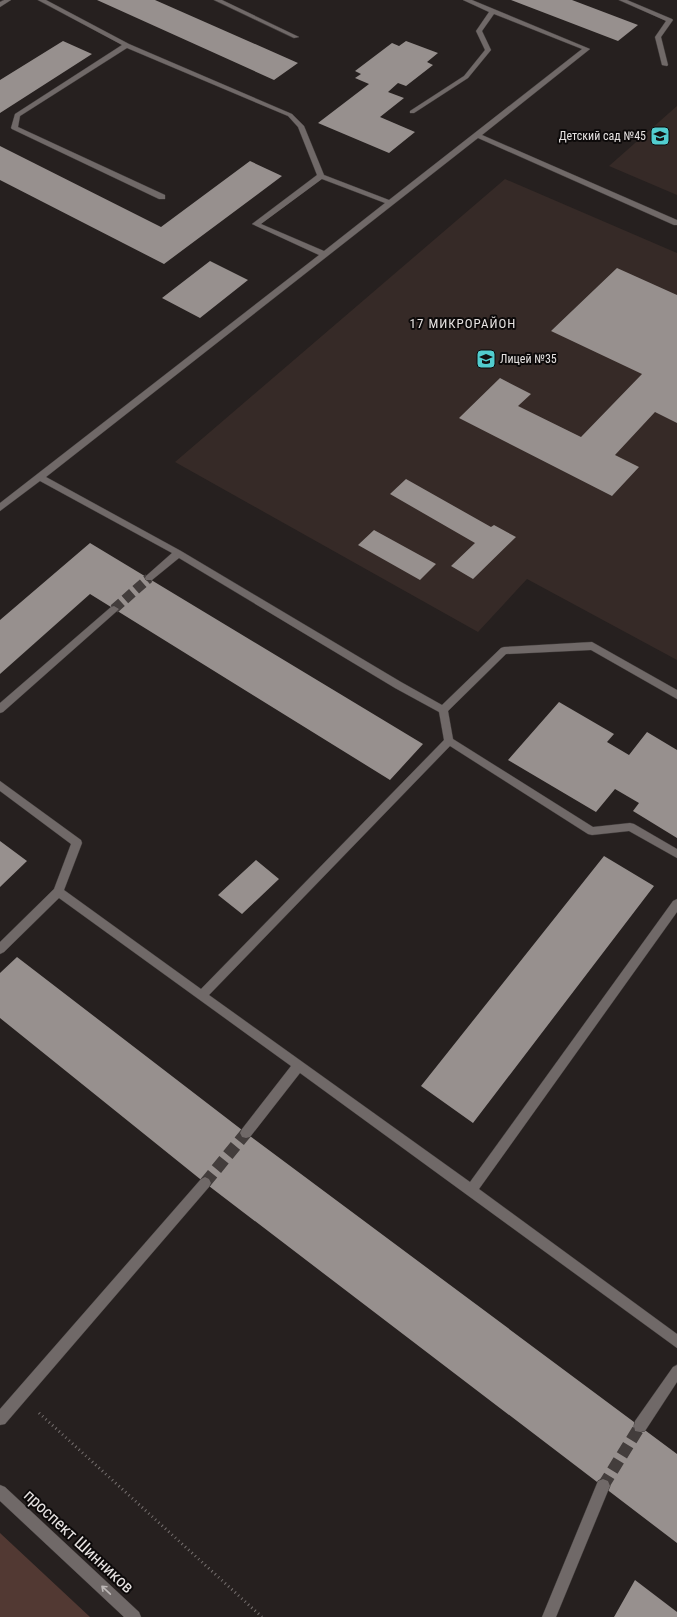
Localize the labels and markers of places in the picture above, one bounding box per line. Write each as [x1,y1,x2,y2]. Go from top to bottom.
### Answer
school or university icon: Детский сад №45 [649,125,671,147]
place label: Детский сад №45 [559,129,646,143]
school or university icon: Лицей №35 [475,348,497,370]
place label: Лицей №35 [500,352,557,366]

